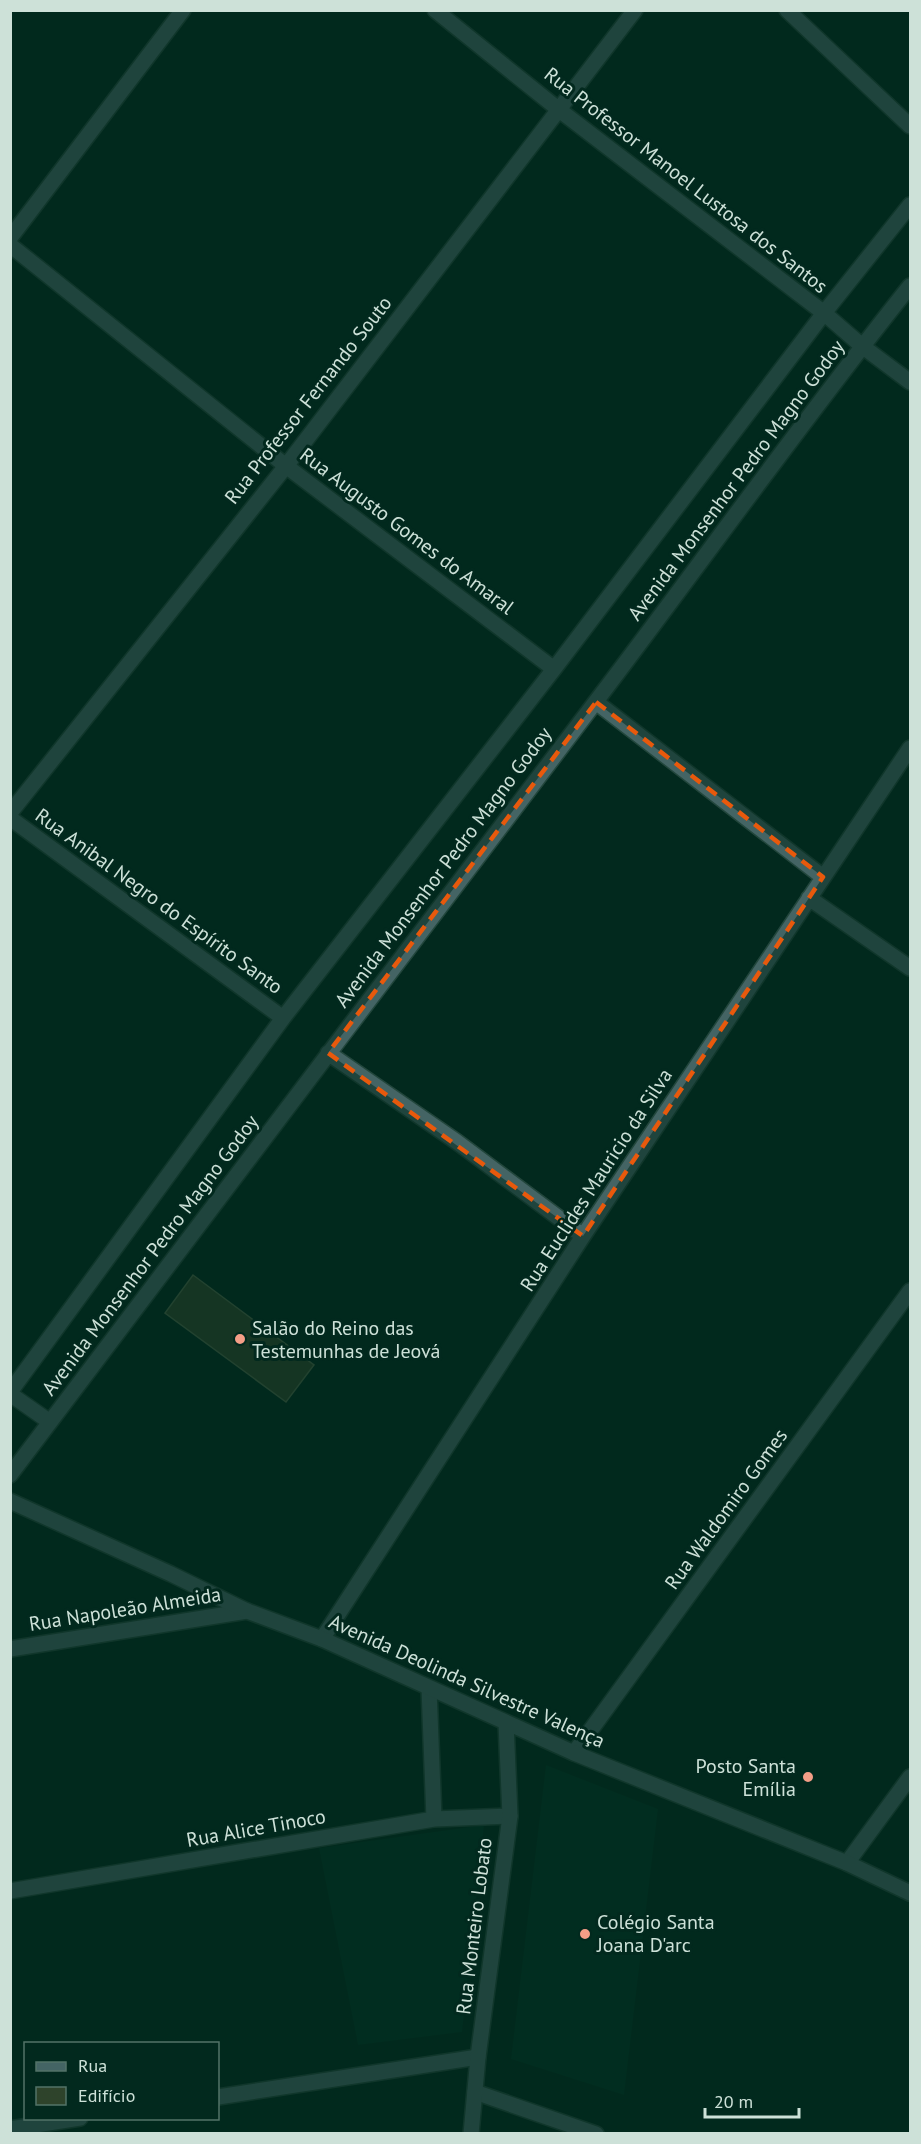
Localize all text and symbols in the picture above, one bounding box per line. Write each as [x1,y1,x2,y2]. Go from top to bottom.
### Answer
street label: Rua Professor Manoel Lustosa dos Santos [539,61,833,299]
street label: Rua Professor Fernando Souto [219,291,397,509]
street label: Avenida Monsenhor Pedro Magno Godoy [622,334,851,626]
street label: Rua Augusto Gomes do Amaral [295,442,520,620]
street label: Avenida Monsenhor Pedro Magno Godoy [329,721,558,1013]
street label: Rua Anibal Negro do Espírito Santo [30,802,288,1000]
street label: Rua Euclides Mauricio da Silva [514,1064,678,1296]
street label: Avenida Monsenhor Pedro Magno Godoy [36,1109,265,1401]
place label: Salão do Reino das Testemunhas de Jeová [252,1315,440,1364]
marker: Salão do Reino das Testemunhas de Jeová [233,1332,247,1346]
street label: Rua Waldomiro Gomes [659,1423,793,1595]
street label: Rua Napoleão Almeida [27,1581,223,1637]
street label: Avenida Deolinda Silvestre Valença [325,1608,609,1754]
place label: Posto Santa Emília [696,1753,796,1802]
marker: Posto Santa Emília [801,1770,815,1784]
street label: Rua Alice Tinoco [184,1803,328,1853]
street label: Rua Monteiro Lobato [450,1836,498,2016]
place label: Colégio Santa Joana D'arc [596,1909,715,1958]
marker: Colégio Santa Joana D'arc [578,1927,592,1941]
legend [24,2042,219,2120]
text: Rua [78,2054,107,2077]
scale bar [705,2081,800,2119]
text: Edifício [78,2084,135,2107]
text: 20 m [714,2090,753,2113]

